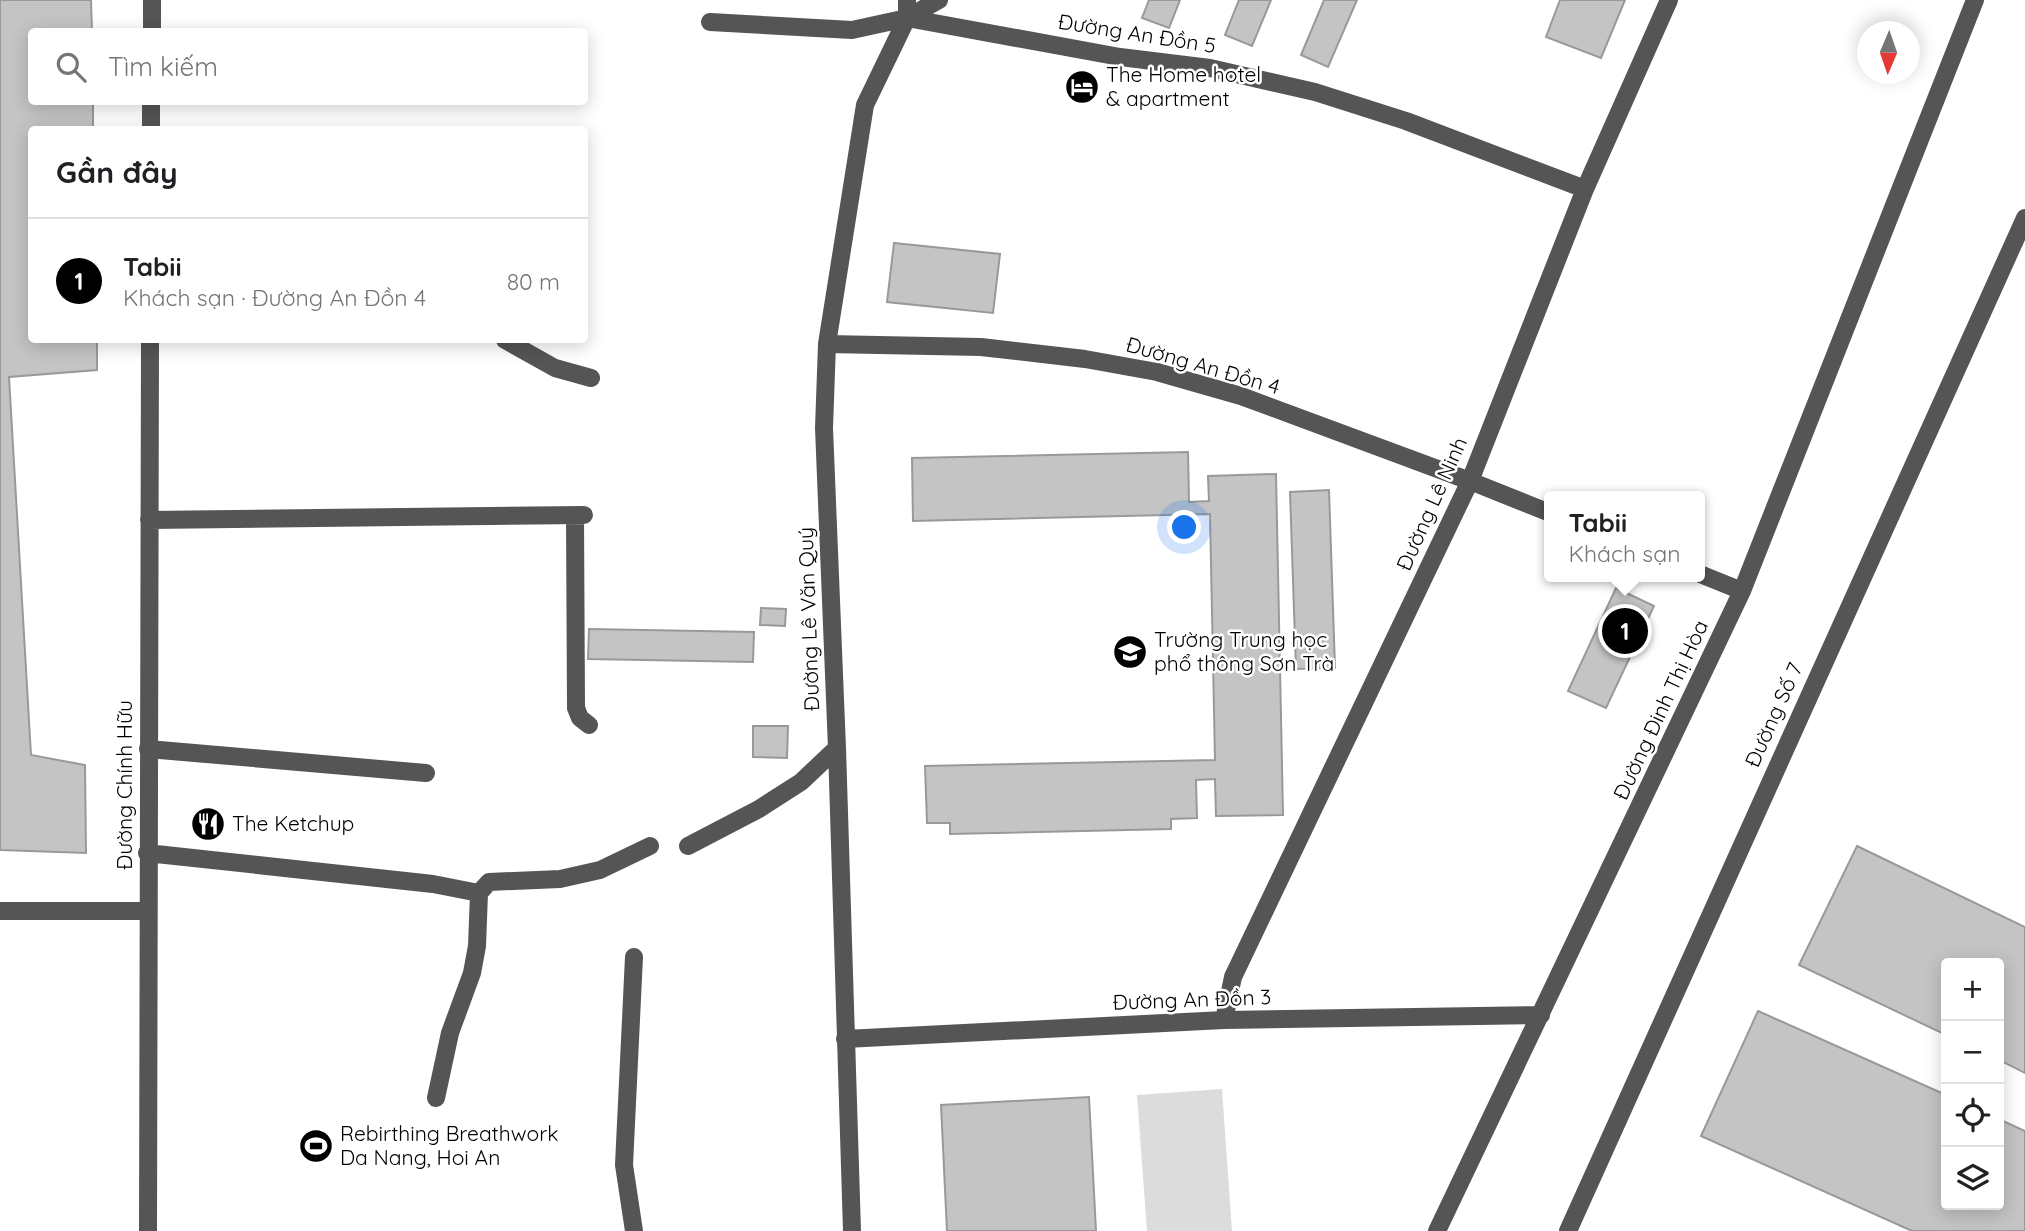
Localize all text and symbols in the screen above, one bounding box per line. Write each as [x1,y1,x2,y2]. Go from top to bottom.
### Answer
street label: Đường An Đồn 5 [1056,8,1218,58]
north arrow [1857,21,1920,84]
search box [28,28,588,105]
icon: search [52,48,90,86]
text: Tìm kiếm [108,50,218,83]
place label: The Home hotel & apartment [1106,61,1261,111]
hotel icon: The Home hotel & apartment [1063,68,1101,106]
text: Gần đây [56,153,178,191]
text: Tabii [123,250,182,283]
text: 1 [75,267,83,296]
text: 80 m [507,267,560,296]
text: Khách sạn · Đường An Đồn 4 [123,283,426,312]
street label: Đường An Đồn 4 [1123,331,1283,399]
street label: Đường Lê Ninh [1390,433,1472,574]
popup [1544,491,1705,582]
text: Tabii [1569,506,1627,539]
your location [1167,510,1201,544]
street label: Đường Lê Văn Quý [792,527,824,711]
text: Khách sạn [1569,539,1681,568]
pin: 1 [1602,605,1648,657]
street label: Đường Đinh Thị Hòa [1607,616,1713,804]
place label: Trường Trung học phổ thông Sơn Trà [1154,626,1334,676]
school or university icon: Trường Trung học phổ thông Sơn Trà [1111,633,1149,671]
street label: Đường Số 7 [1738,658,1808,771]
street label: Đường Chính Hữu [111,700,137,870]
restaurant icon: The Ketchup [189,805,227,843]
place label: The Ketchup [232,810,354,836]
map controls [1941,958,2004,1210]
button: + [1941,958,2004,1021]
street label: Đường An Đồn 3 [1112,983,1272,1015]
button: − [1941,1021,2004,1084]
button: locate [1941,1084,2004,1147]
place label: Rebirthing Breathwork Da Nang, Hoi An [340,1120,558,1170]
sports icon: Rebirthing Breathwork Da Nang, Hoi An [297,1127,335,1165]
button: layers [1941,1147,2004,1210]

